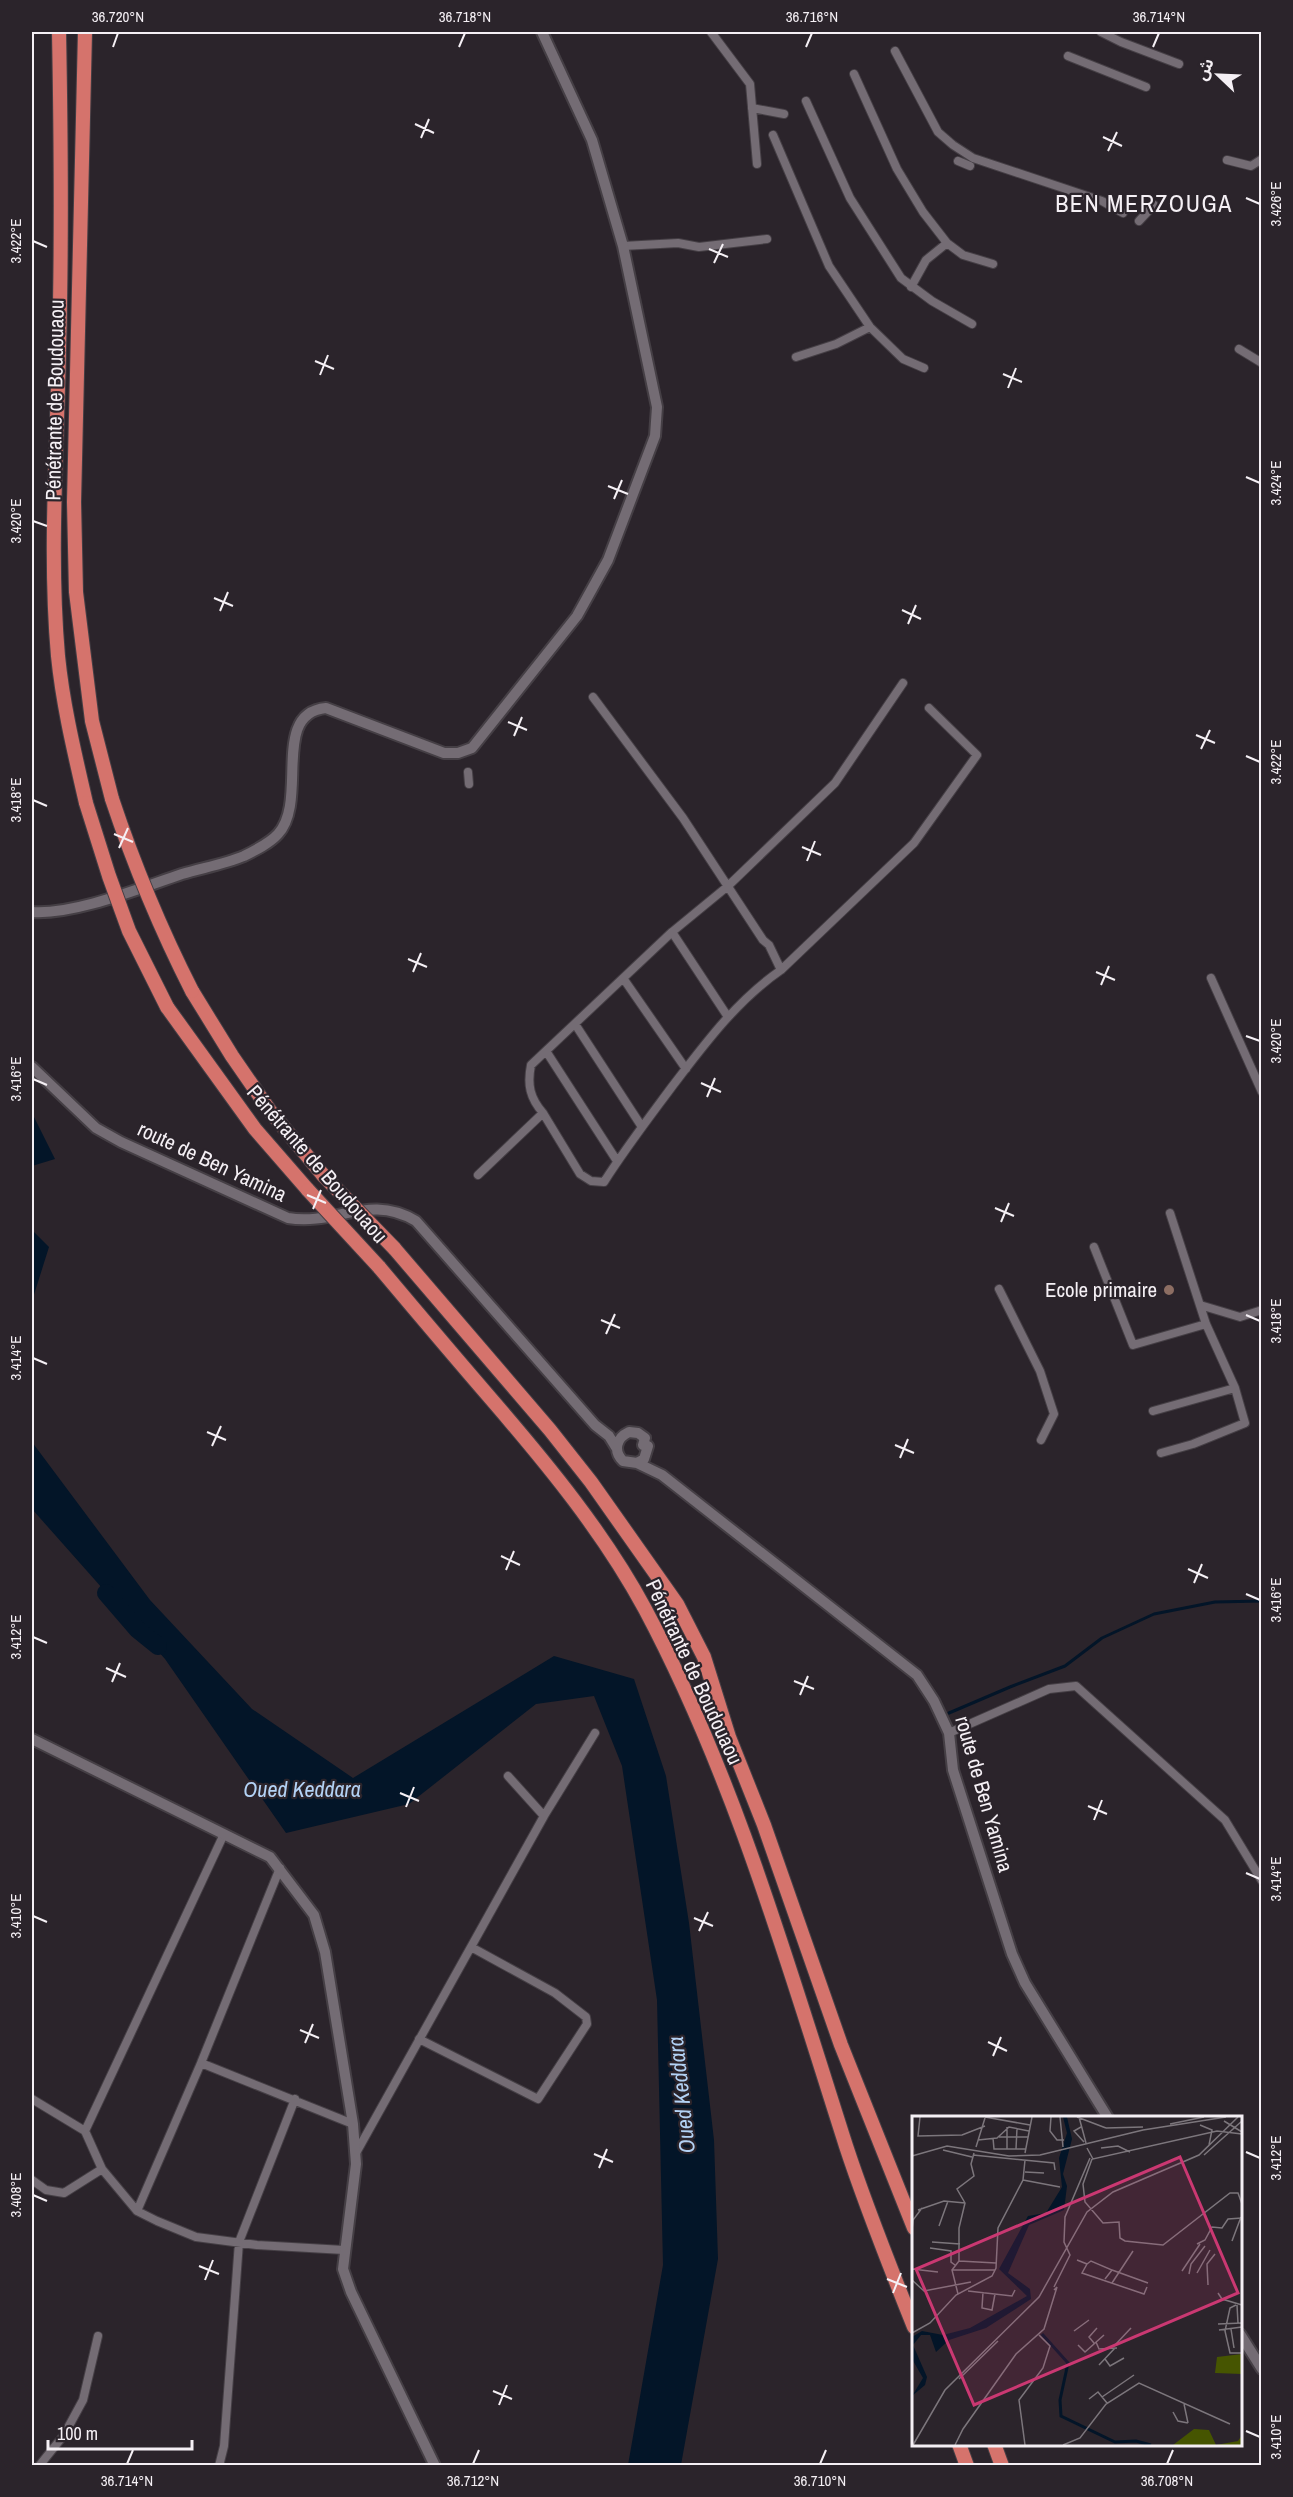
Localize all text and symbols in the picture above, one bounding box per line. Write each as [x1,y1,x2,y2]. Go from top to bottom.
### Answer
text: 36.720°N [92,6,144,27]
text: 36.718°N [439,6,491,27]
text: 36.716°N [786,6,838,27]
text: 36.714°N [1133,6,1185,27]
north arrow [1188,45,1248,105]
text: ش [1190,55,1219,84]
text: 3.426°E [1265,182,1286,227]
district label: BEN MERZOUGA [1055,187,1233,219]
text: 3.422°E [5,219,26,264]
street label: Pénétrante de Boudouaou [38,299,71,501]
text: 3.424°E [1265,461,1286,506]
text: 3.420°E [5,499,26,544]
text: 3.422°E [1265,740,1286,785]
text: 3.418°E [5,778,26,823]
text: 3.420°E [1265,1019,1286,1064]
text: 3.416°E [5,1057,26,1102]
street label: Pénétrante de Boudouaou [240,1078,394,1249]
street label: route de Ben Yamina [133,1114,292,1209]
place label: Ecole primaire [1045,1275,1157,1304]
marker: Ecole primaire [1162,1283,1176,1297]
text: 3.418°E [1265,1299,1286,1344]
text: 3.414°E [5,1336,26,1381]
street label: Pénétrante de Boudouaou [639,1575,750,1769]
text: 3.416°E [1265,1578,1286,1623]
text: 3.412°E [5,1615,26,1660]
street label: route de Ben Yamina [948,1712,1021,1876]
water label: Oued Keddara [243,1774,361,1804]
text: 3.414°E [1265,1857,1286,1902]
text: 3.410°E [5,1894,26,1939]
water label: Oued Keddara [660,2035,702,2155]
inset map [912,2116,1242,2446]
text: 3.412°E [1265,2136,1286,2181]
text: 3.408°E [5,2173,26,2218]
scale bar [48,2413,192,2451]
text: 3.410°E [1265,2415,1286,2460]
text: 100 m [57,2421,98,2446]
text: 36.714°N [101,2470,153,2491]
text: 36.712°N [447,2470,499,2491]
text: 36.710°N [794,2470,846,2491]
text: 36.708°N [1141,2470,1193,2491]

